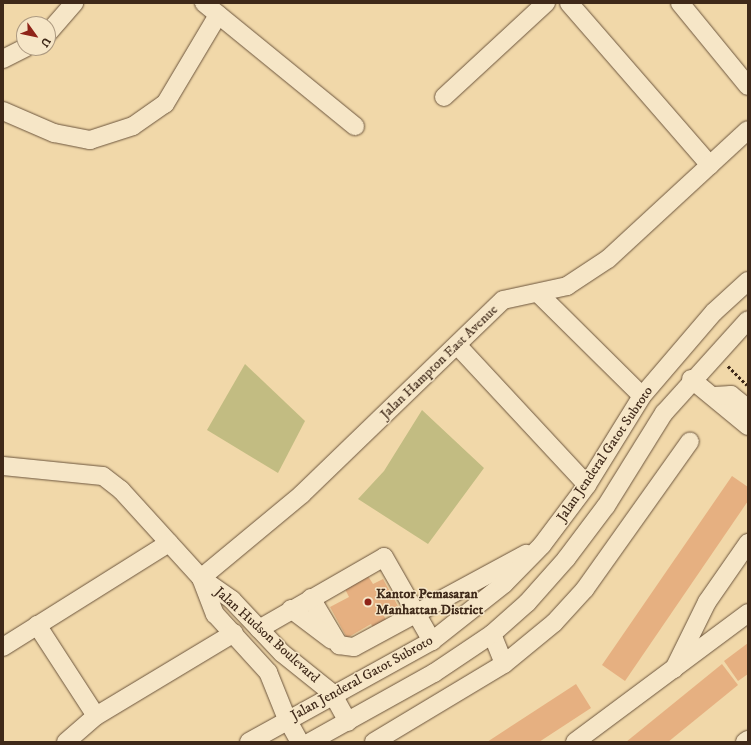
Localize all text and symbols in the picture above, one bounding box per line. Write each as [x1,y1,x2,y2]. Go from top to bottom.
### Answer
north arrow [16,16,56,56]
text: U [37,35,53,49]
street label: Jalan Hampton East Avenue [377,301,501,423]
street label: Jalan Jenderal Gatot Subroto [553,383,657,525]
street label: Jalan Hudson Boulevard [211,583,323,687]
place label: Kantor Pemasaran Manhattan District [376,586,483,618]
marker: Kantor Pemasaran Manhattan District [363,597,373,607]
street label: Jalan Jenderal Gatot Subroto [288,632,436,724]

